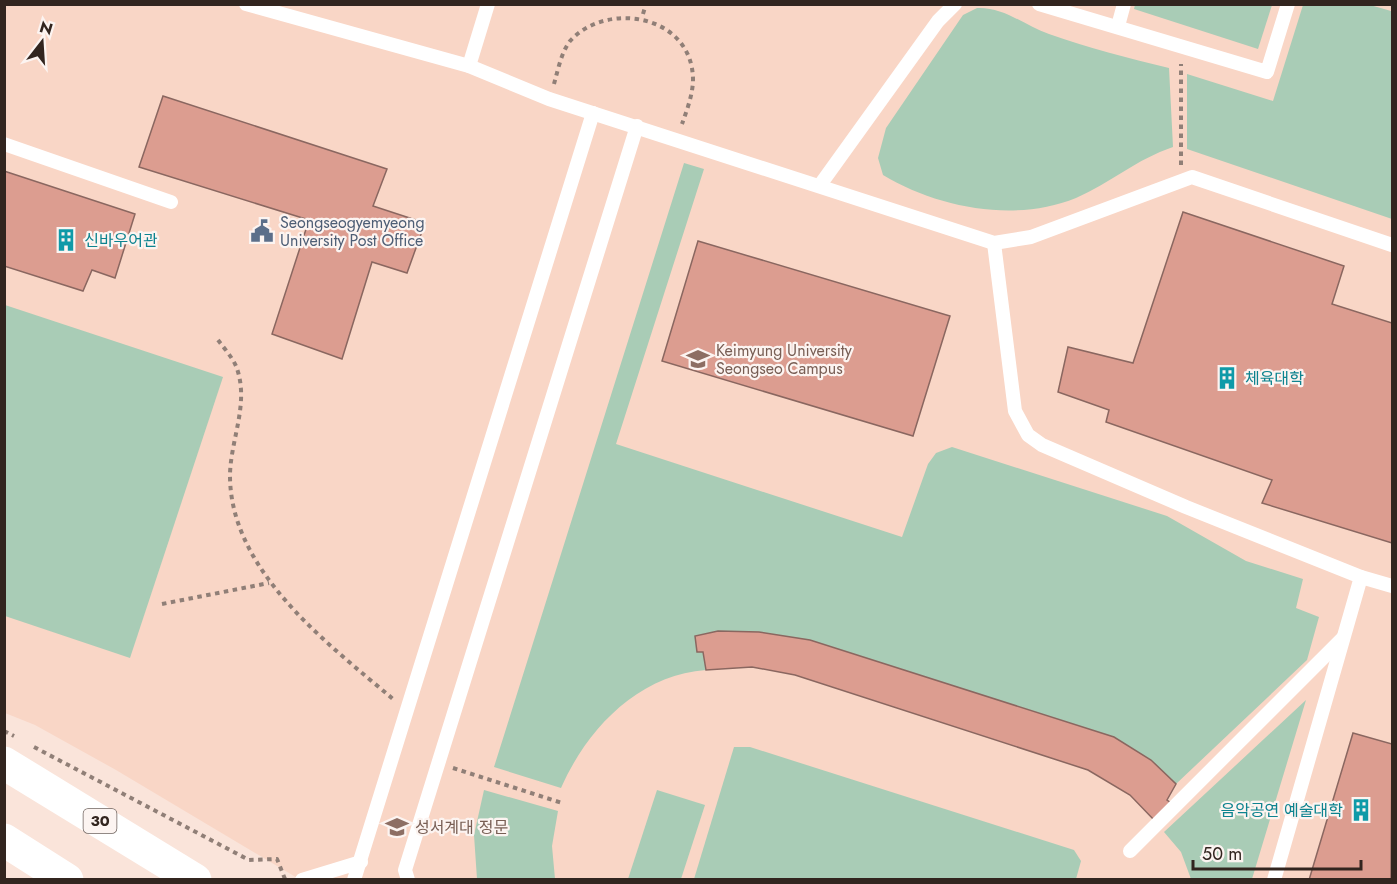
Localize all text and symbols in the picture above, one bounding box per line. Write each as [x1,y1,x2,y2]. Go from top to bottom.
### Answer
north arrow [12,12,72,72]
text: N [37,15,56,41]
place label: Seongseogyemyeong University Post Office [280,211,425,252]
public building icon: Seongseogyemyeong University Post Office [249,218,275,244]
building icon: 신바우어관 [53,227,79,253]
place label: 신바우어관 [84,229,158,252]
place label: Keimyung University Seongseo Campus [716,339,853,380]
school or university icon: Keimyung University Seongseo Campus [685,346,711,372]
building icon: 체육대학 [1214,365,1240,391]
place label: 체육대학 [1245,367,1304,390]
building icon: 음악공연 예술대학 [1348,797,1374,823]
place label: 음악공연 예술대학 [1220,799,1343,822]
road number: 30 [84,809,116,833]
school or university icon: 성서계대 정문 [384,814,410,840]
place label: 성서계대 정문 [415,816,508,839]
scale bar [1193,833,1361,871]
text: 50 m [1202,841,1242,867]

